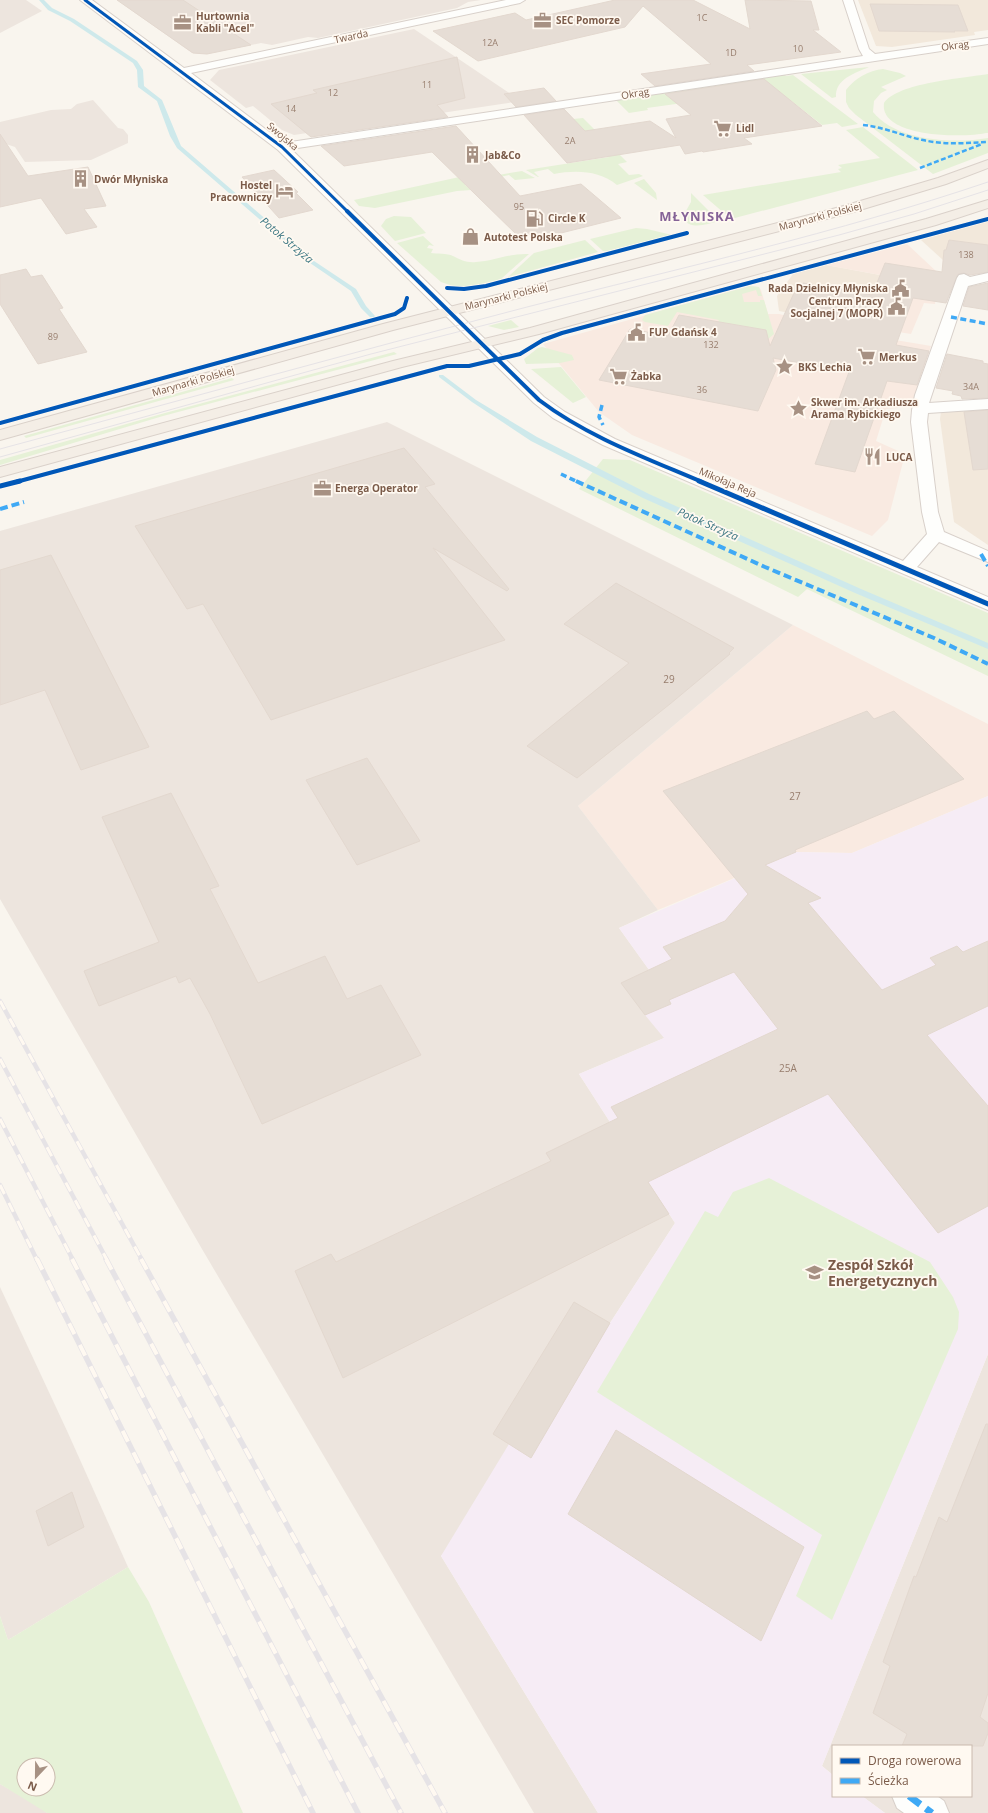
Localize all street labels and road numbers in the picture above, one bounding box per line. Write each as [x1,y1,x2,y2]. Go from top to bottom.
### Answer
street label: Twarda [333,26,369,46]
street label: Okrąg [940,36,970,54]
street label: Okrąg [620,84,651,102]
street label: Swojska [264,119,302,153]
street label: Marynarki Polskiej [777,198,863,234]
street label: Marynarki Polskiej [463,279,549,313]
street label: Marynarki Polskiej [150,363,236,399]
street label: Mikołaja Reja [697,464,759,500]

